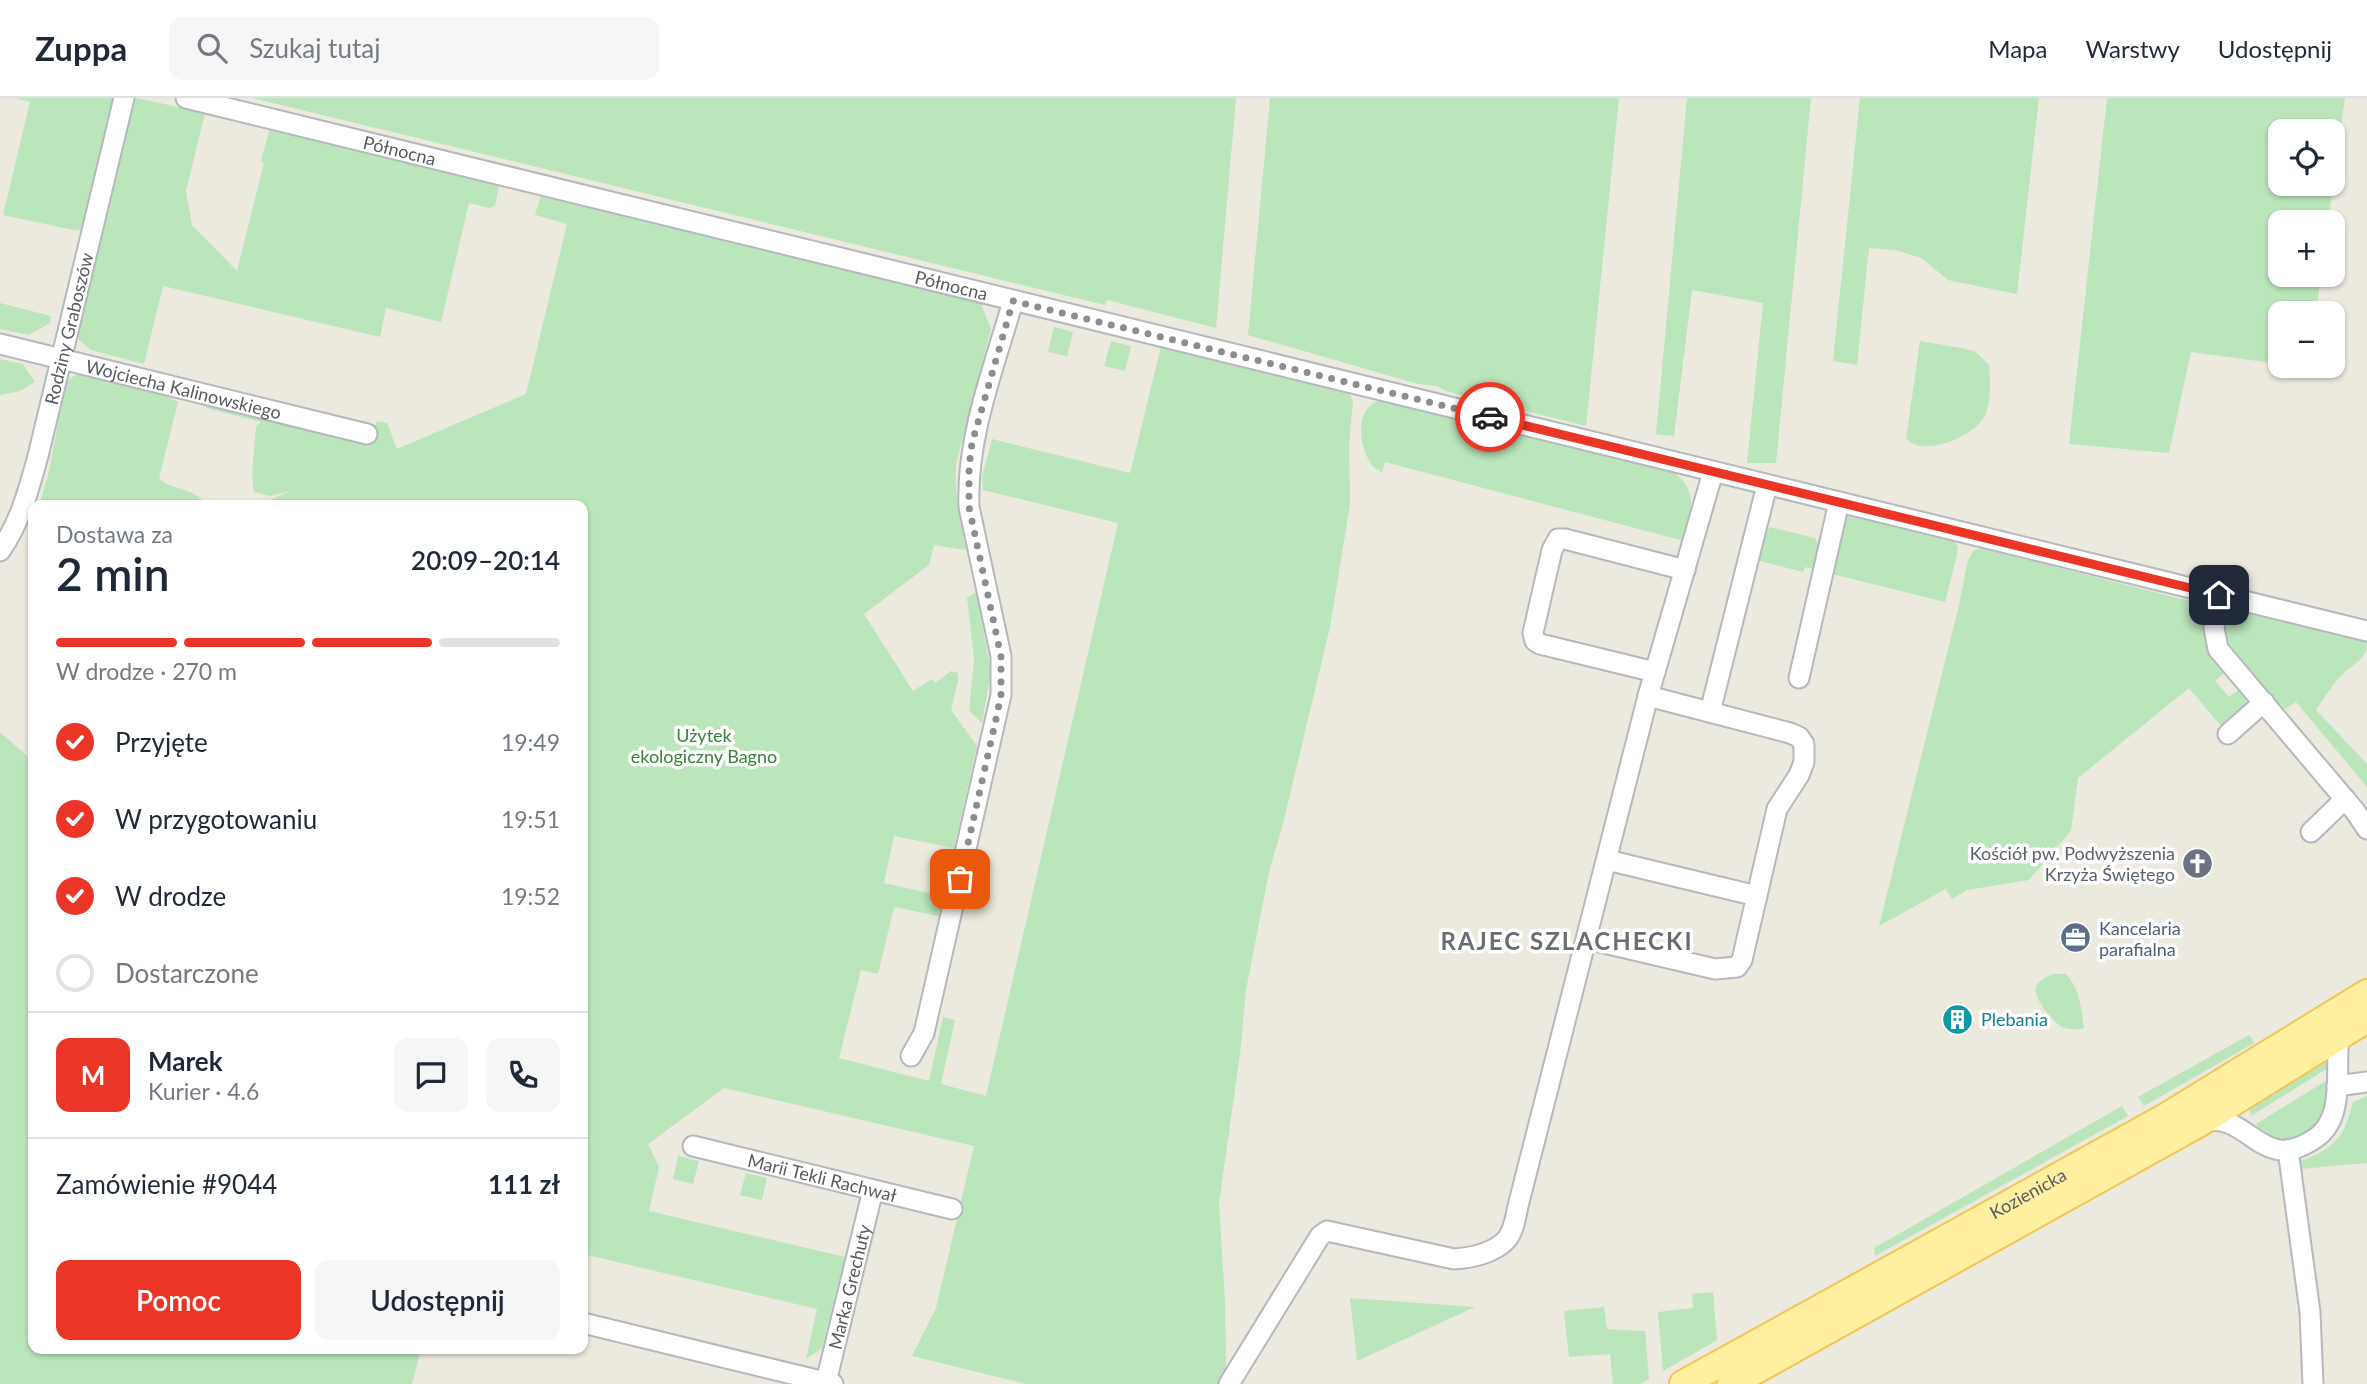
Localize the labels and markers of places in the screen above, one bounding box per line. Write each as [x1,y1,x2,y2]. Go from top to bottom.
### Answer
pin [2189,565,2249,625]
place label: Kościół pw. Podwyższenia Krzyża Świętego [1970,842,2175,885]
church icon: Kościół pw. Podwyższenia Krzyża Świętego [2181,846,2215,880]
pin [930,849,990,909]
place label: Kancelaria parafialna [2099,917,2181,960]
office icon: Kancelaria parafialna [2059,921,2093,955]
building icon: Plebania [1941,1002,1975,1036]
place label: Plebania [1981,1008,2048,1030]

